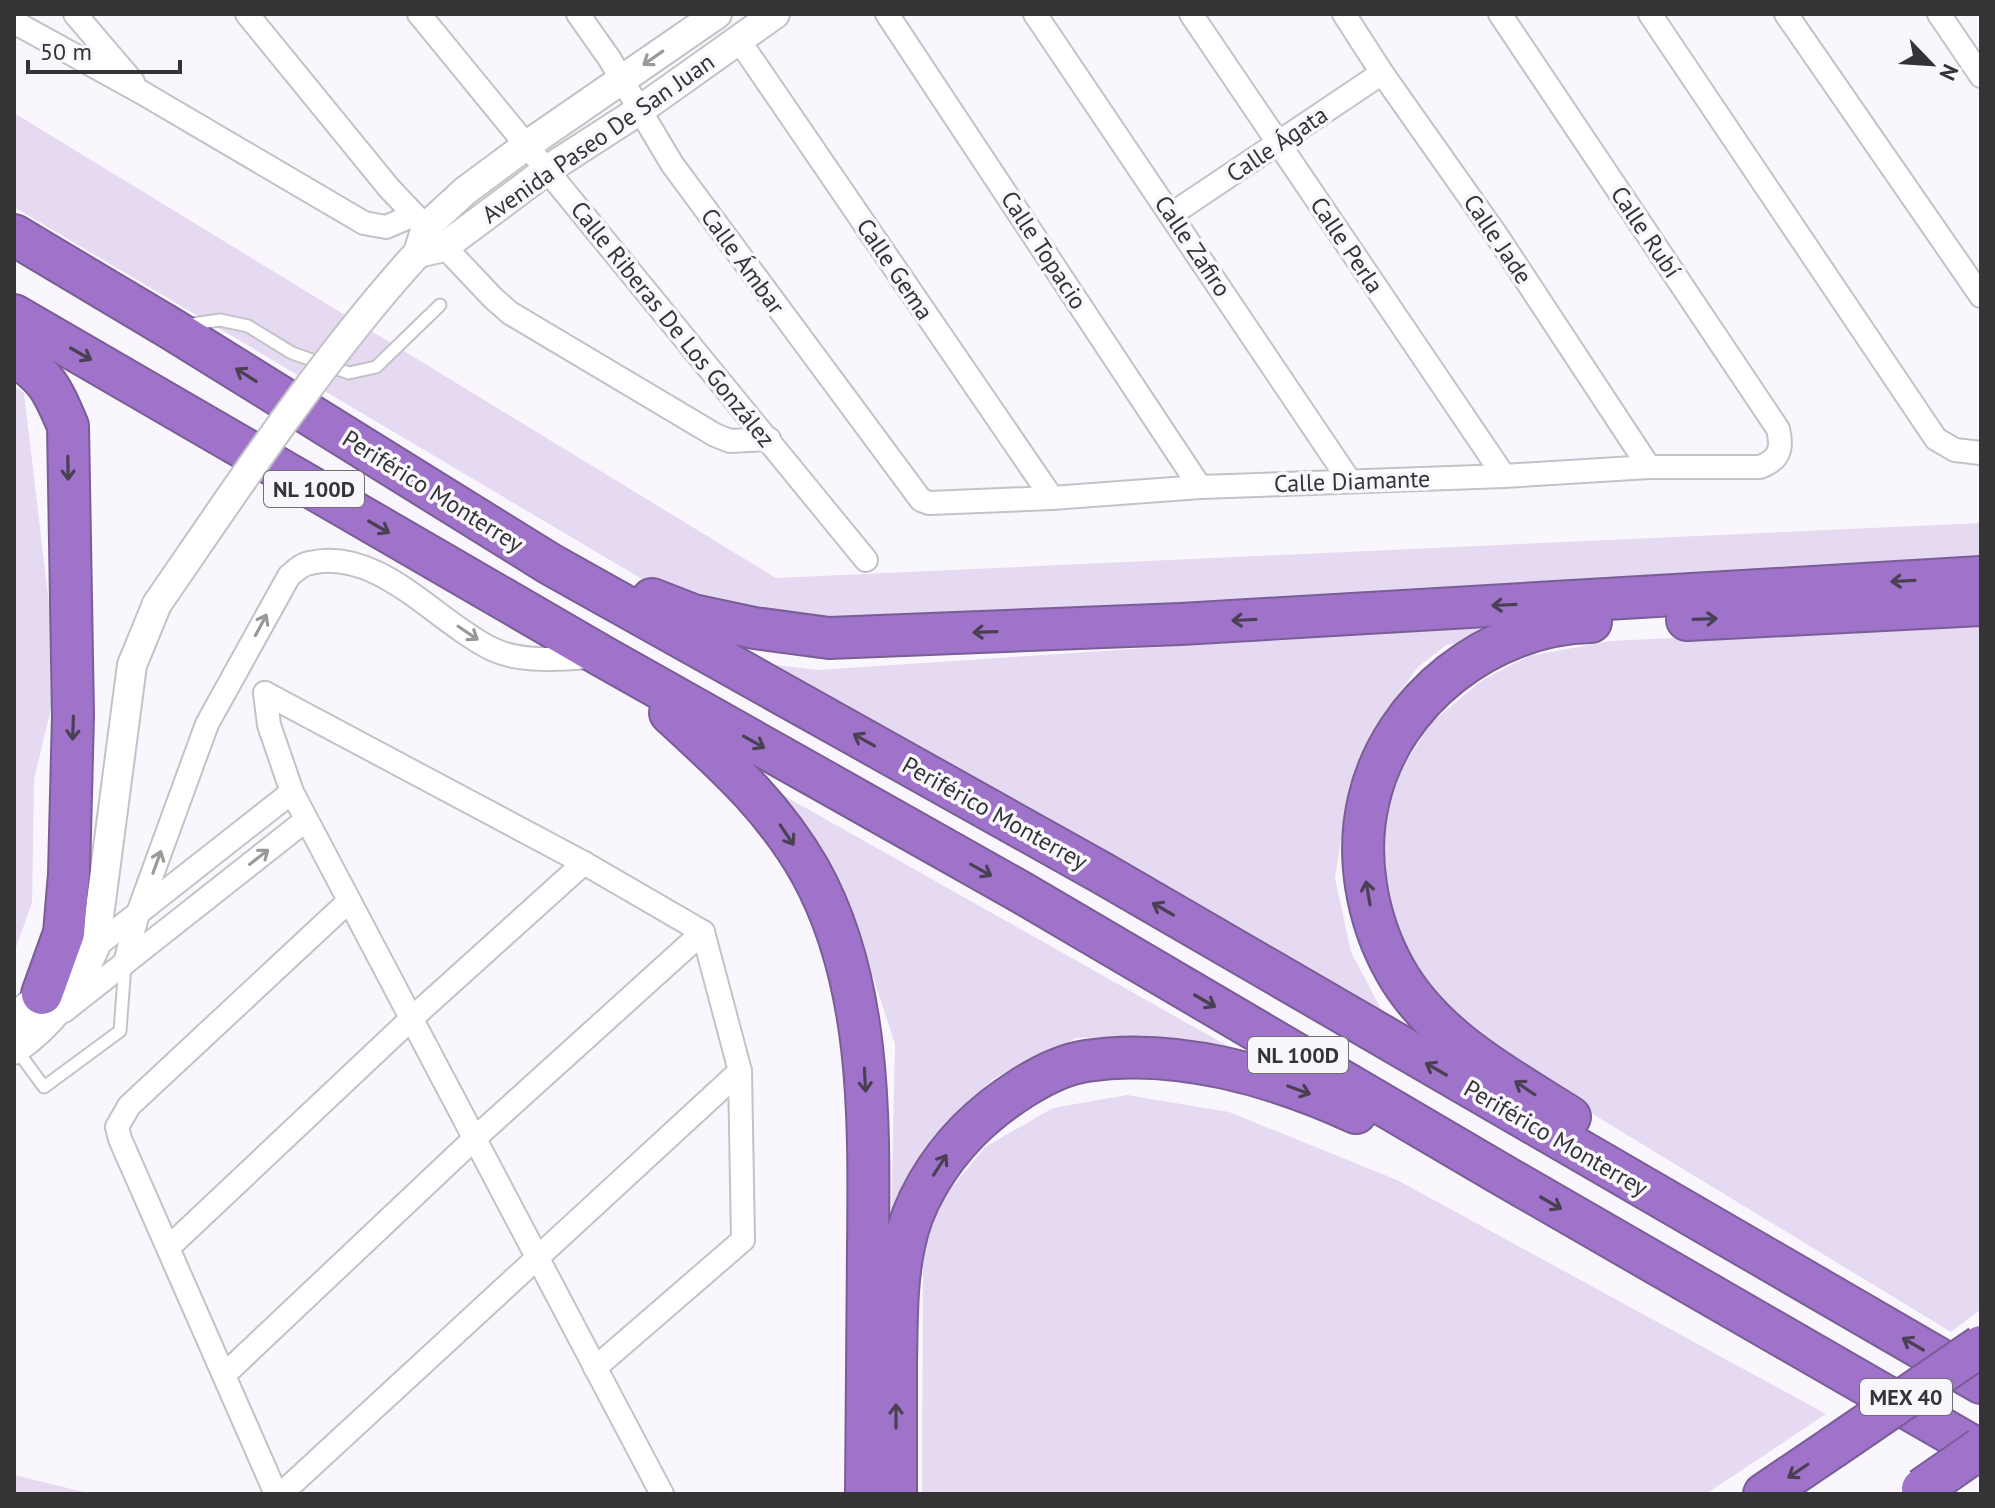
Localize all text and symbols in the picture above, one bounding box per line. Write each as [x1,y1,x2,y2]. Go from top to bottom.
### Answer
scale bar [28,24,180,74]
north arrow [1891,24,1971,104]
text: 50 m [40,36,92,67]
street label: Avenida Paseo De San Juan [476,46,720,230]
one-way arrow [642,50,664,66]
text: N [1933,60,1965,85]
street label: Calle Ágata [1220,99,1334,189]
street label: Calle Rubí [1604,180,1688,284]
street label: Calle Topacio [994,185,1094,315]
street label: Calle Jade [1457,188,1539,290]
street label: Calle Zafiro [1148,189,1238,303]
street label: Calle Perla [1303,191,1391,299]
street label: Calle Riberas De Los González [564,195,782,453]
street label: Calle Ámbar [694,202,792,320]
street label: Calle Gema [850,212,940,326]
one-way arrow [69,347,93,362]
one-way arrow [235,366,258,382]
street label: Periférico Monterrey [337,423,529,559]
one-way arrow [61,454,76,481]
street label: Calle Diamante [1273,463,1431,499]
road number: NL 100D [264,471,364,507]
one-way arrow [367,519,390,535]
one-way arrow [1890,574,1917,589]
one-way arrow [1491,597,1518,612]
one-way arrow [1691,612,1718,627]
one-way arrow [254,613,269,637]
one-way arrow [1231,613,1258,628]
one-way arrow [972,624,999,639]
one-way arrow [457,625,479,641]
one-way arrow [65,714,81,741]
one-way arrow [853,732,876,748]
one-way arrow [742,735,766,750]
street label: Periférico Monterrey [897,749,1093,877]
one-way arrow [779,824,795,846]
one-way arrow [248,848,269,865]
one-way arrow [151,850,165,875]
one-way arrow [969,862,992,878]
one-way arrow [1359,880,1374,906]
one-way arrow [1152,901,1175,917]
one-way arrow [1193,994,1217,1009]
road number: NL 100D [1248,1037,1348,1073]
one-way arrow [1425,1061,1448,1077]
one-way arrow [858,1066,873,1093]
street label: Periférico Monterrey [1459,1073,1653,1203]
one-way arrow [1514,1079,1537,1095]
one-way arrow [1286,1084,1310,1098]
one-way arrow [933,1154,949,1177]
one-way arrow [1539,1195,1562,1211]
one-way arrow [1902,1336,1925,1352]
road number: MEX 40 [1860,1379,1952,1415]
one-way arrow [888,1403,904,1430]
one-way arrow [1787,1463,1809,1479]

